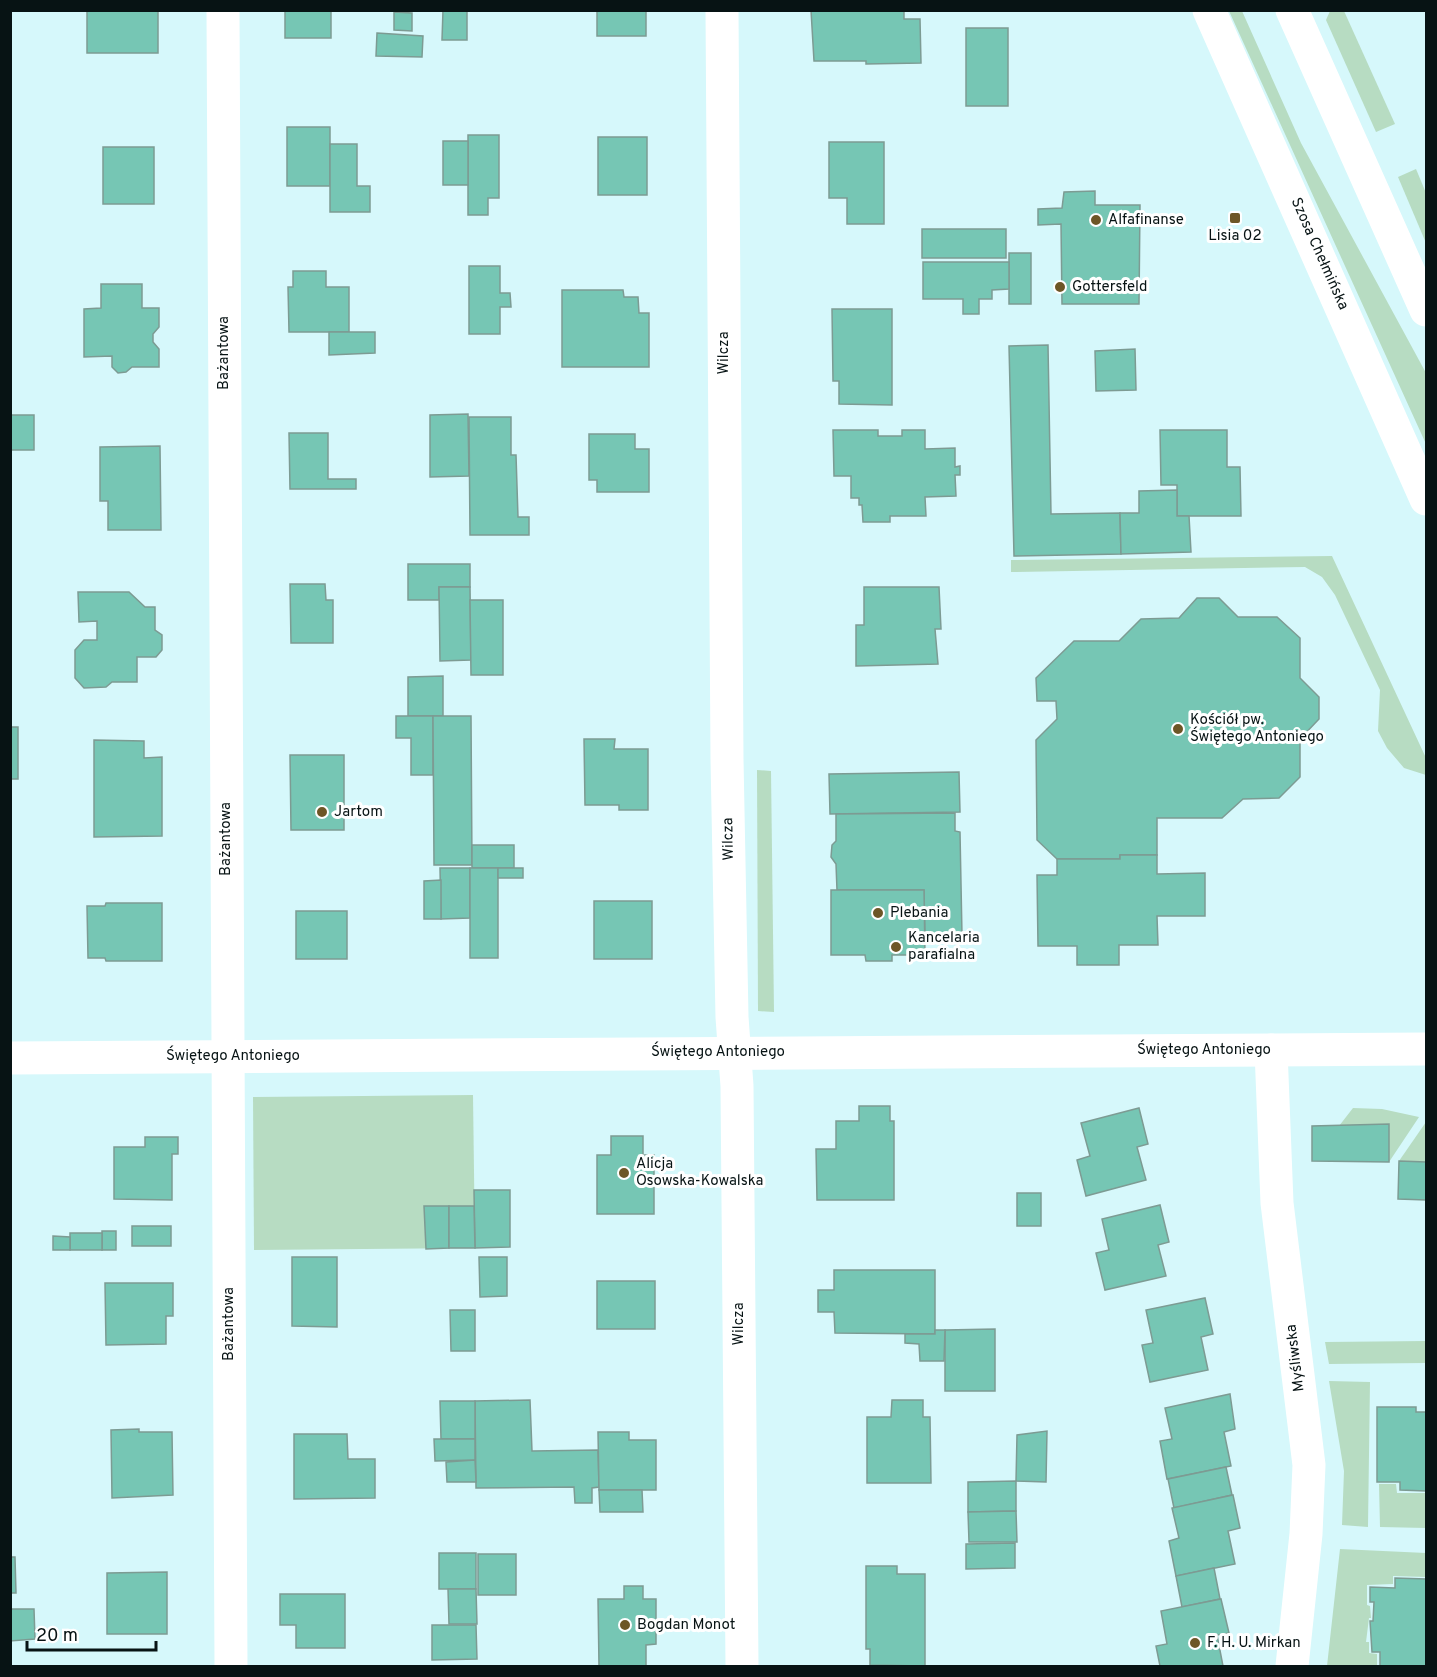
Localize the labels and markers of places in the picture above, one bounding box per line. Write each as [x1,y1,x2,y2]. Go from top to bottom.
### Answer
place label: Alfafinanse [1108,211,1184,230]
marker: Lisia 02 [1228,211,1242,225]
marker: Alfafinanse [1089,213,1103,227]
place label: Lisia 02 [1208,227,1262,246]
place label: Gottersfeld [1072,278,1147,297]
marker: Gottersfeld [1053,280,1067,294]
place label: Kościół pw. Świętego Antoniego [1190,711,1324,747]
marker: Kościół pw. Świętego Antoniego [1171,722,1185,736]
place label: Jartom [334,803,383,822]
marker: Jartom [315,805,329,819]
place label: Plebania [890,904,948,923]
marker: Plebania [871,906,885,920]
place label: Kancelaria parafialna [908,929,980,965]
marker: Kancelaria parafialna [889,940,903,954]
place label: Alicja Osowska-Kowalska [636,1155,763,1191]
marker: Alicja Osowska-Kowalska [617,1166,631,1180]
place label: Bogdan Monot [637,1616,735,1635]
marker: Bogdan Monot [618,1618,632,1632]
place label: F. H. U. Mirkan [1207,1634,1301,1653]
marker: F. H. U. Mirkan [1188,1636,1202,1650]

